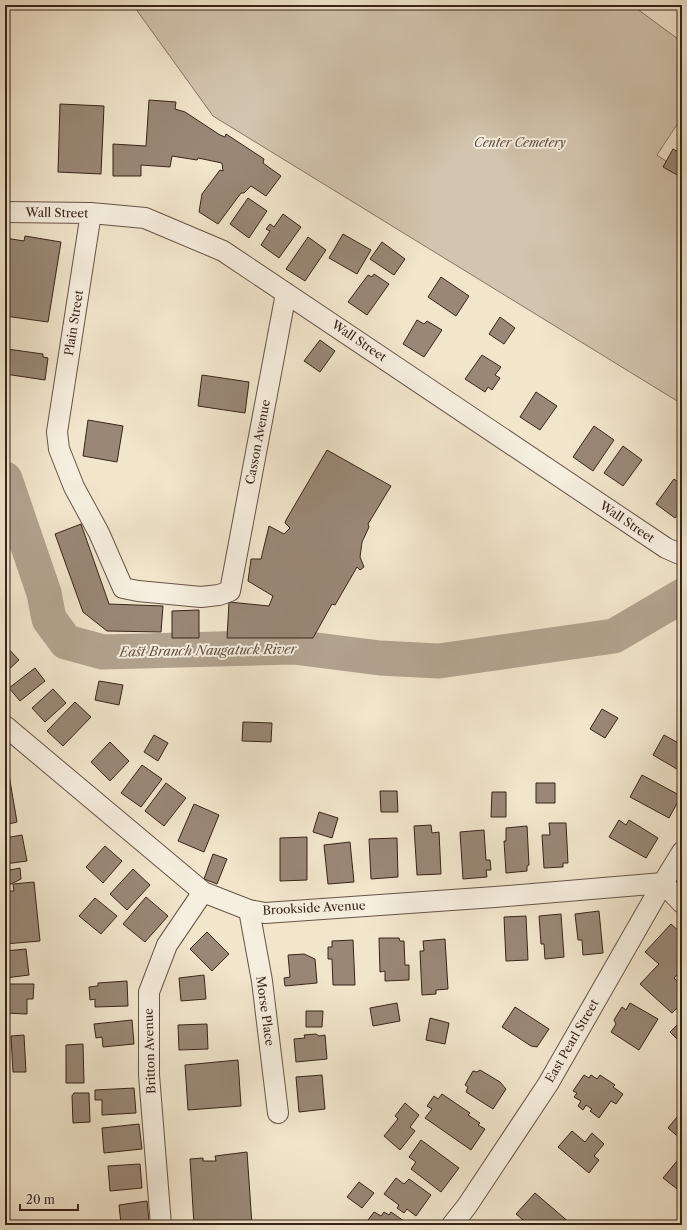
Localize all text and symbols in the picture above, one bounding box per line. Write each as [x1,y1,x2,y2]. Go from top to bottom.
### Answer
park label: Center Cemetery [474,135,566,150]
street label: Wall Street [25,204,89,221]
street label: Plain Street [61,288,86,357]
street label: Wall Street [328,316,390,365]
street label: Casson Avenue [242,398,273,486]
street label: Wall Street [596,497,658,546]
water label: East Branch Naugatuck River [118,640,298,660]
street label: Brookside Avenue [262,897,366,918]
street label: Morse Place [253,975,278,1047]
street label: East Pearl Street [542,996,602,1085]
street label: Britton Avenue [140,1008,158,1094]
scale bar [20,1186,78,1212]
text: 20 m [26,1192,55,1207]

